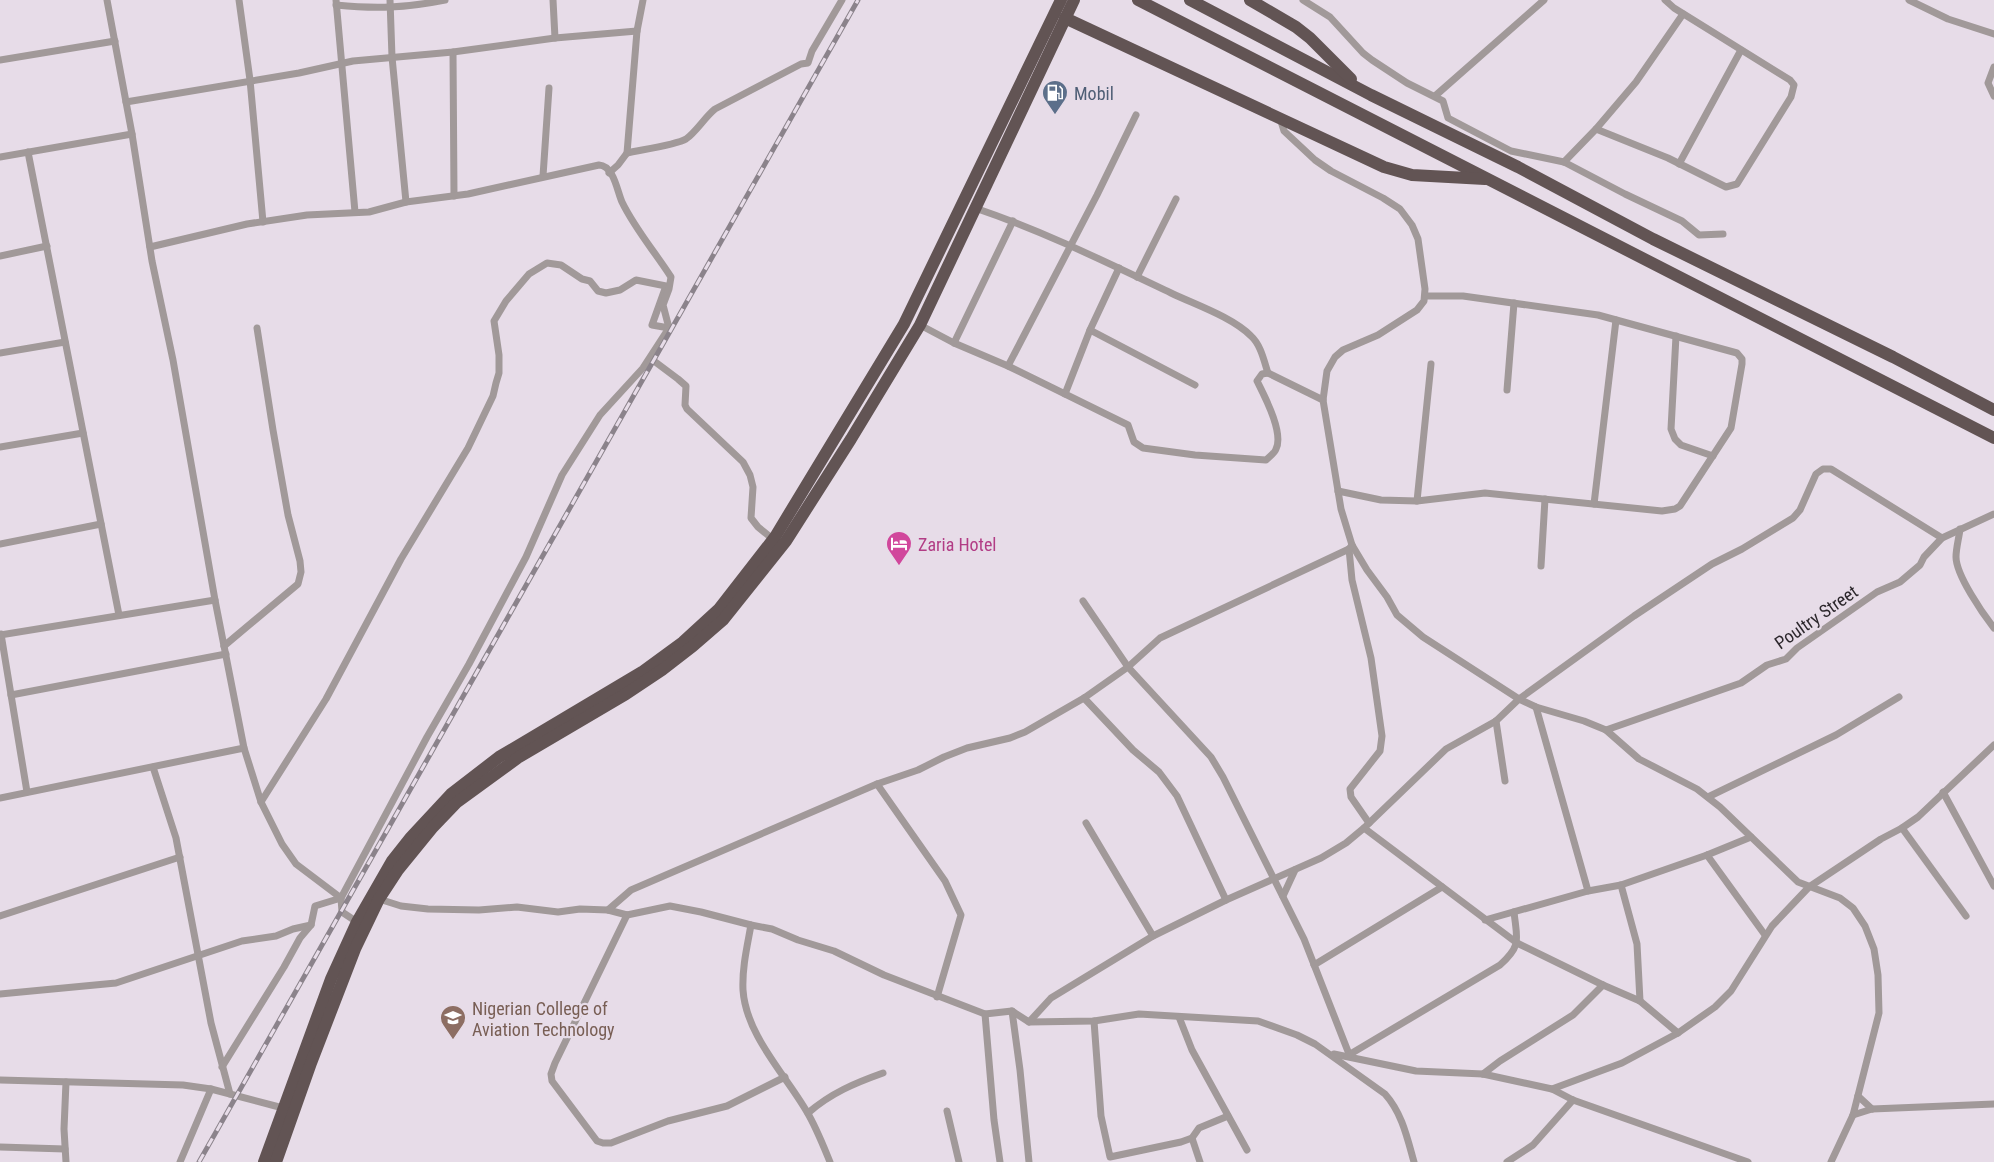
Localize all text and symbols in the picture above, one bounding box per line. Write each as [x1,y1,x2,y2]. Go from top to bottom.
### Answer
fuel station icon: Mobil [1040,78,1070,116]
place label: Mobil [1074,83,1114,104]
hotel icon: Zaria Hotel [884,529,914,567]
place label: Zaria Hotel [918,534,997,555]
street label: Poultry Street [1770,581,1862,653]
place label: Nigerian College of Aviation Technology [472,998,615,1040]
school or university icon: Nigerian College of Aviation Technology [438,1003,468,1041]

